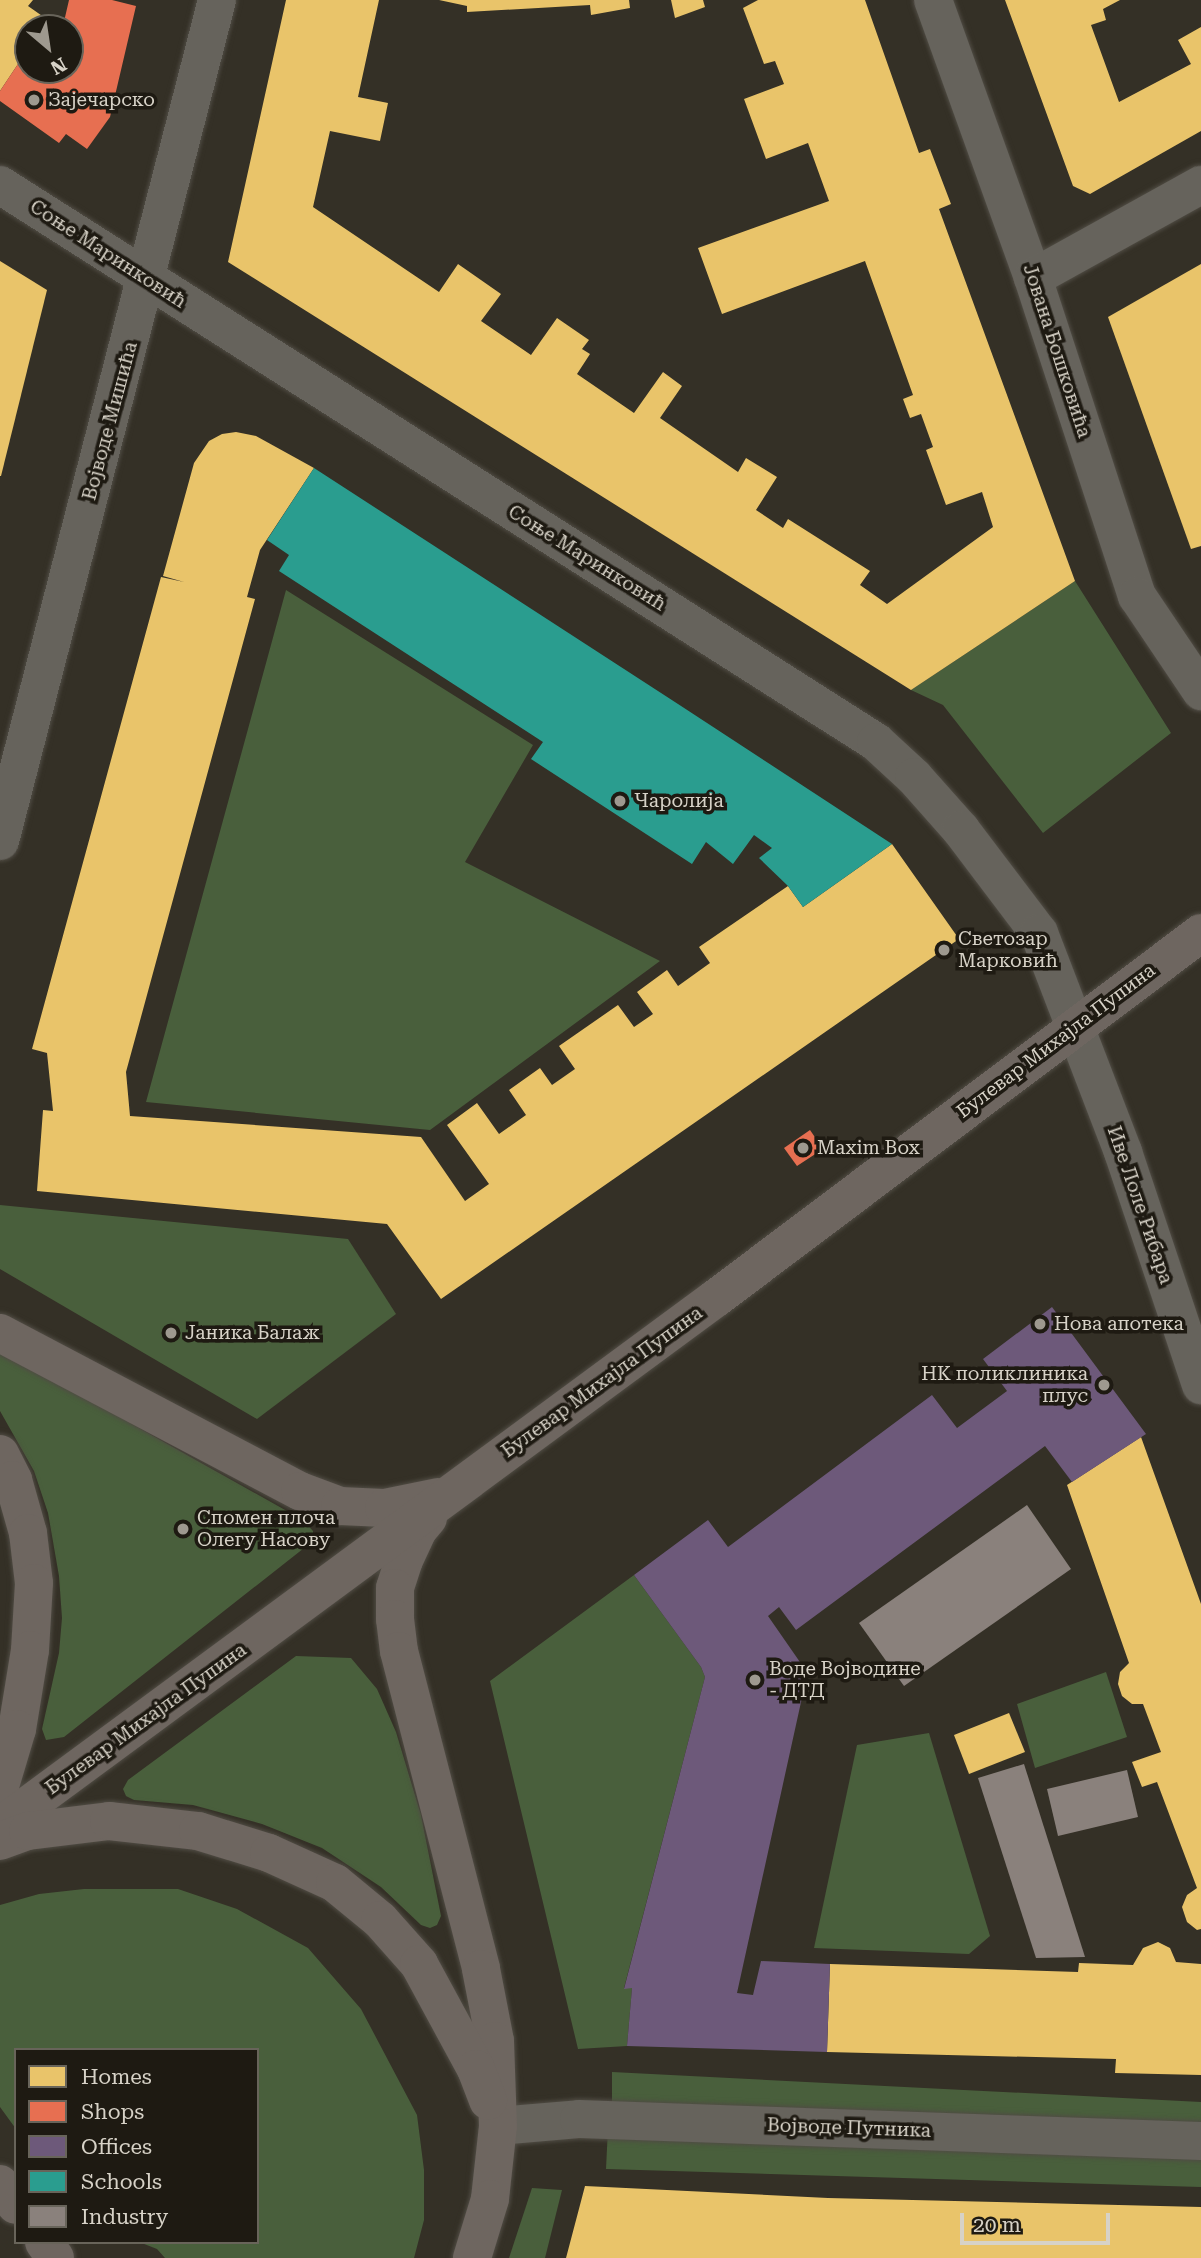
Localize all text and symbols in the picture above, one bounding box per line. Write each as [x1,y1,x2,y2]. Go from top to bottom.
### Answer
north arrow [14,14,84,84]
text: N [46,52,70,80]
place label: Зајечарско [48,89,155,111]
marker: Зајечарско [26,92,42,108]
street label: Соње Маринковић [26,195,190,313]
street label: Јована Бошковића [1018,261,1096,441]
street label: Војводе Мишића [78,339,142,503]
street label: Соње Маринковић [504,500,670,616]
place label: Чаролија [634,790,724,812]
marker: Чаролија [612,793,628,809]
place label: Светозар Марковић [958,928,1058,972]
marker: Светозар Марковић [936,942,952,958]
street label: Булевар Михајла Пупина [952,959,1160,1123]
street label: Иве Лоле Рибара [1102,1123,1178,1287]
place label: Maxim Box [817,1137,920,1159]
marker: Maxim Box [795,1140,811,1156]
street label: Булевар Михајла Пупина [497,1301,707,1463]
place label: Нова апотека [1054,1313,1184,1335]
marker: Нова апотека [1032,1316,1048,1332]
place label: Јаника Балаж [185,1322,320,1344]
marker: Јаника Балаж [163,1325,179,1341]
place label: НК поликлиника плус [921,1363,1088,1407]
marker: НК поликлиника плус [1094,1375,1114,1395]
place label: Спомен плоча Олегу Насову [197,1507,335,1551]
marker: Спомен плоча Олегу Насову [175,1521,191,1537]
street label: Булевар Михајла Пупина [41,1638,251,1800]
place label: Воде Војводине - ДТД [769,1658,921,1702]
marker: Воде Војводине - ДТД [747,1672,763,1688]
legend [14,2048,259,2244]
text: Homes [81,2065,152,2089]
text: Shops [81,2100,144,2124]
street label: Војводе Путника [767,2114,931,2142]
text: Offices [81,2135,152,2159]
text: Schools [81,2170,162,2194]
scale bar [963,2198,1114,2242]
text: Industry [81,2205,168,2229]
text: 20 m [973,2213,1021,2237]

